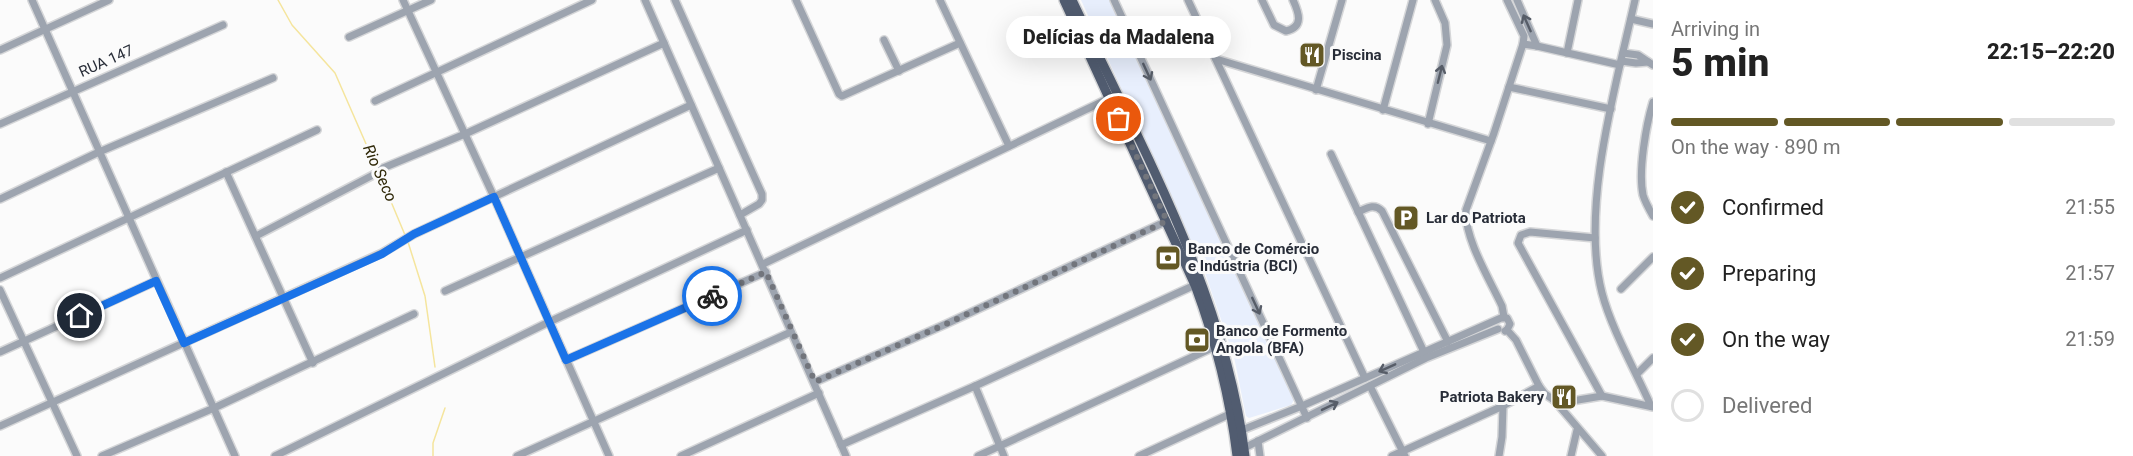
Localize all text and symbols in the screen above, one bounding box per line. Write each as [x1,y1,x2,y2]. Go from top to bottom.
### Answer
one-way arrow [1521,14,1532,32]
callout: Delícias da Madalena [1006,17,1232,59]
text: Arriving in [1671,17,1760,41]
text: Delícias da Madalena [1023,25,1214,49]
text: 22:15–22:20 [1987,39,2115,64]
restaurant icon: Piscina [1297,40,1327,70]
text: 5 min [1671,40,1769,86]
street label: RUA 147 [76,41,136,81]
place label: Piscina [1332,46,1382,64]
one-way arrow [1142,63,1153,81]
one-way arrow [1435,65,1446,84]
pin [1093,93,1144,144]
icon: bag [1102,102,1135,135]
text: On the way · 890 m [1671,135,1840,159]
water label: Rio Seco [359,141,401,205]
icon: check [1671,191,1704,224]
text: Confirmed [1722,195,1824,220]
text: 21:55 [2065,195,2115,219]
parking icon: Lar do Patriota [1391,203,1421,233]
place label: Lar do Patriota [1426,209,1526,227]
place label: Banco de Comércio e Indústria (BCI) [1188,240,1319,275]
bank icon: Banco de Comércio e Indústria (BCI) [1153,243,1183,273]
icon: check [1671,257,1704,290]
text: Preparing [1722,261,1816,286]
text: 21:57 [2065,261,2115,285]
courier [682,266,742,326]
icon: bike [696,280,729,313]
pin [54,290,105,341]
one-way arrow [1250,297,1262,315]
icon: home [63,299,96,332]
place label: Banco de Formento Angola (BFA) [1216,322,1347,357]
icon: check [1671,323,1704,356]
bank icon: Banco de Formento Angola (BFA) [1182,325,1212,355]
text: On the way [1722,327,1830,352]
text: 21:59 [2065,327,2115,351]
one-way arrow [1378,363,1396,375]
restaurant icon: Patriota Bakery [1549,382,1579,412]
place label: Patriota Bakery [1440,388,1544,406]
text: Delivered [1722,393,1812,418]
one-way arrow [1321,400,1339,412]

